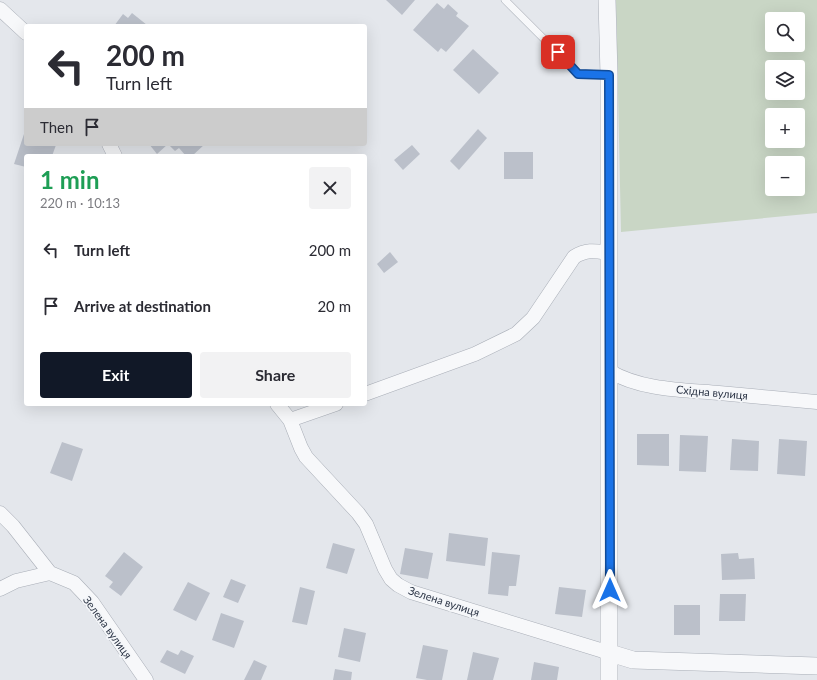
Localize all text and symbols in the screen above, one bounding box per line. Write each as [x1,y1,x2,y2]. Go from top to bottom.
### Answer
map controls [765,12,805,196]
button: search [765,12,805,52]
pin [541,35,575,69]
text: 200 m [106,38,185,72]
icon: left [40,40,92,92]
icon: arrive [547,41,569,63]
button: layers [765,60,805,100]
text: Turn left [106,72,172,94]
button: + [765,108,805,148]
icon: arrive [81,116,103,138]
text: Then [40,118,73,136]
button: − [765,156,805,196]
text: 1 min [40,165,100,194]
button: close [309,167,351,209]
text: 220 m · 10:13 [40,195,120,211]
icon: left [40,239,62,261]
text: Turn left [74,241,130,259]
text: 200 m [309,241,351,259]
icon: arrive [40,295,62,317]
text: Arrive at destination [74,297,211,315]
text: 20 m [317,297,351,315]
button: Exit [40,352,192,398]
button: Share [200,352,351,398]
street label: Східна вулиця [676,382,748,402]
position arrow [589,569,631,611]
street label: Зелена вулиця [407,583,481,619]
street label: Зелена вулиця [81,593,135,661]

